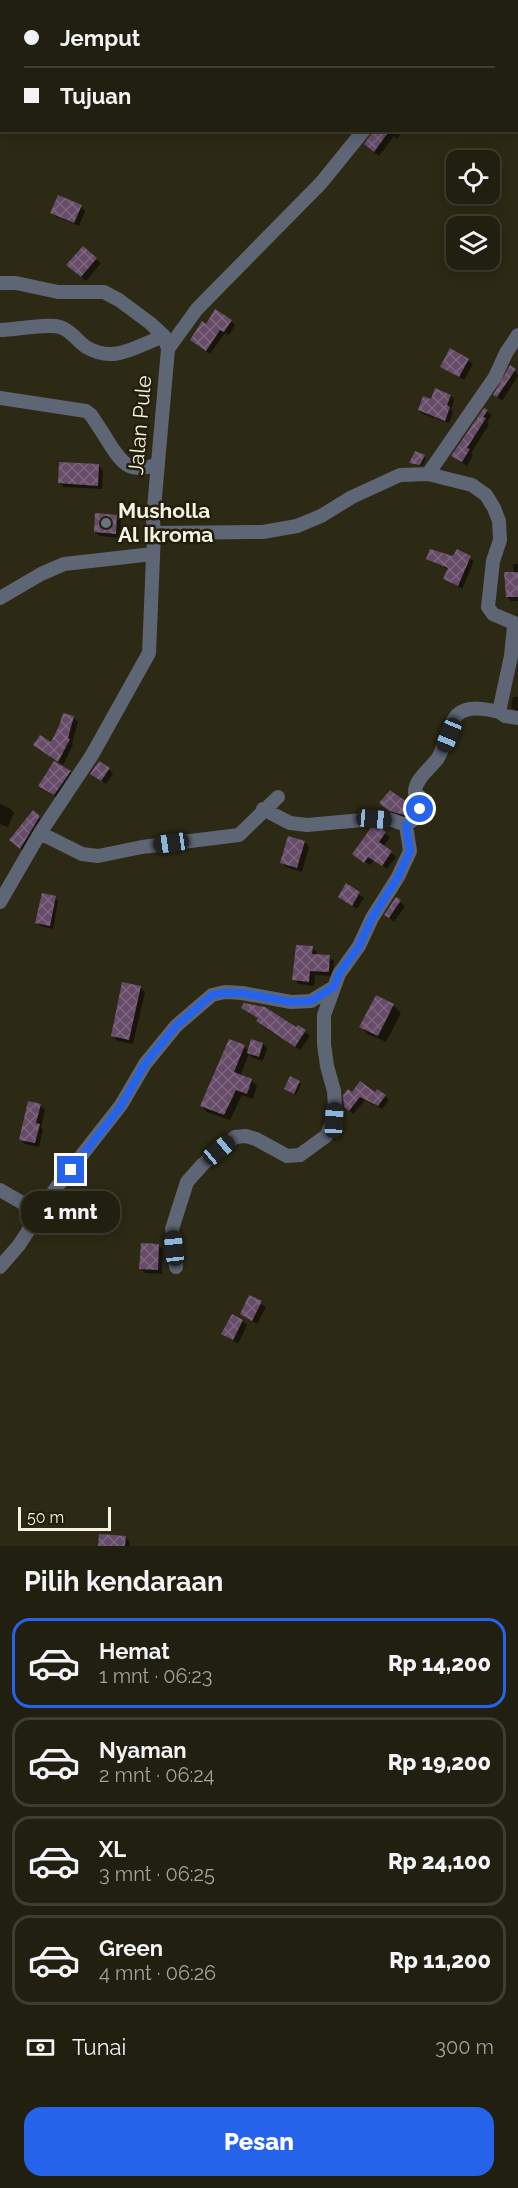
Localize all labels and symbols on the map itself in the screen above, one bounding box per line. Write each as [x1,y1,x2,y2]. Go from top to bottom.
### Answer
street label: Jalan Pule [123,374,156,476]
place label: Musholla Al Ikroma [118,498,213,547]
marker: Musholla Al Ikroma [99,516,113,530]
car [434,715,464,755]
route start [406,795,433,822]
car [355,808,393,830]
car [152,832,190,854]
car [324,1102,344,1138]
car [199,1132,239,1168]
route end [57,1156,84,1183]
callout: 1 mnt [22,1191,121,1233]
car [163,1229,185,1267]
scale bar [18,1504,111,1532]

